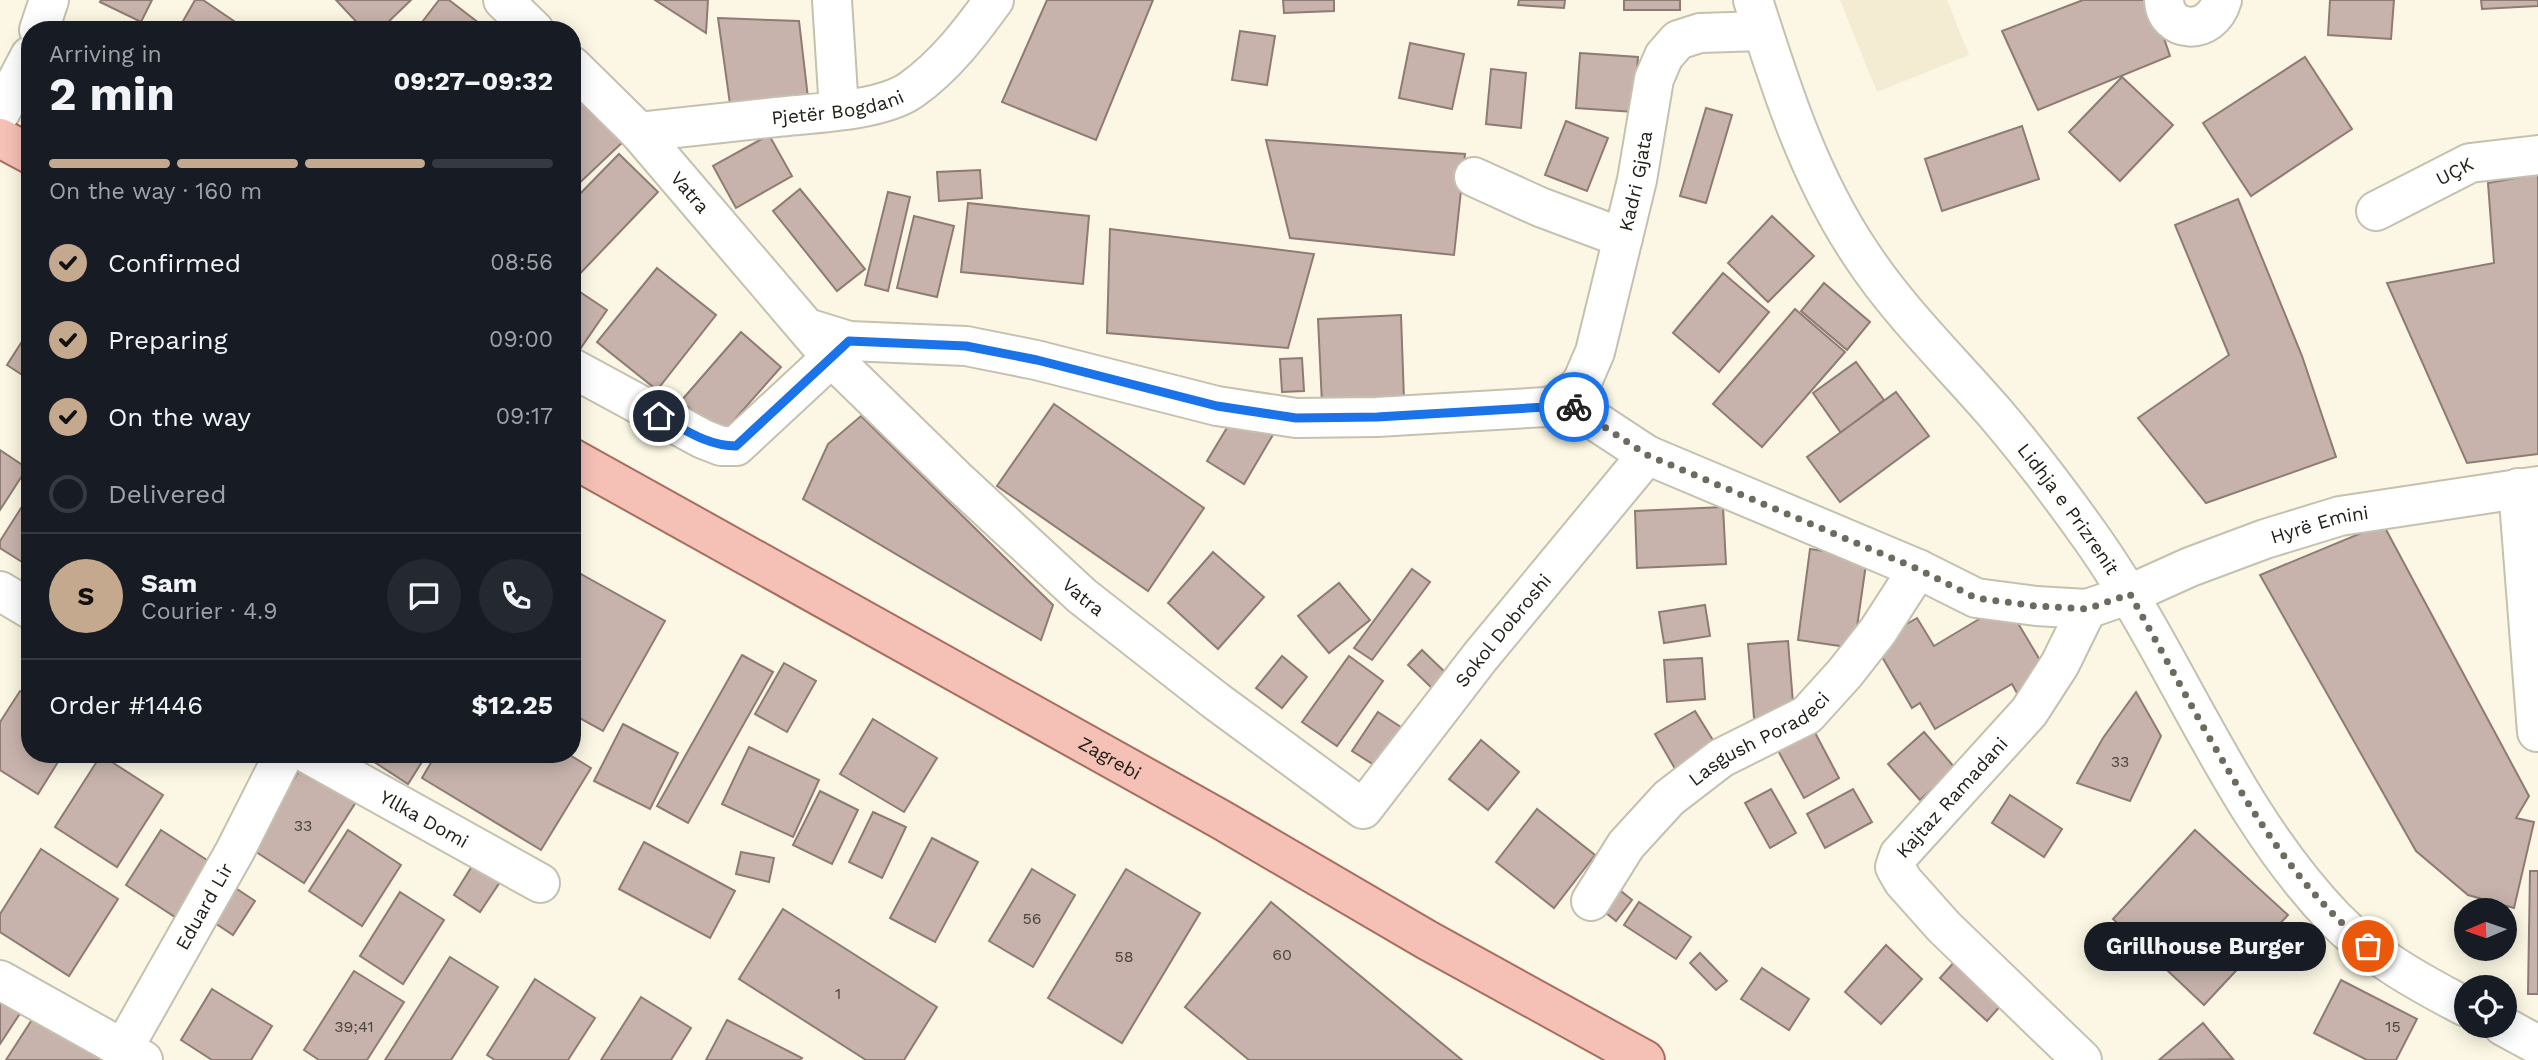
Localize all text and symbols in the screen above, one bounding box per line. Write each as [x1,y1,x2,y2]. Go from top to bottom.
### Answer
text: Arriving in [49,41,162,68]
text: 09:27–09:32 [394,66,553,96]
text: 2 min [49,67,175,121]
street label: Pjetër Bogdani [770,85,907,129]
street label: Kadri Gjata [1613,129,1657,234]
street label: UÇK [2432,152,2477,190]
street label: Vatra [666,166,715,218]
text: On the way · 160 m [49,178,262,205]
icon: check [49,244,87,282]
text: Confirmed [108,248,241,278]
text: 08:56 [490,249,553,276]
icon: check [49,321,87,359]
text: Preparing [108,325,228,355]
text: 09:00 [489,326,553,353]
courier [1539,372,1609,442]
pin [629,386,689,446]
icon: bike [1555,388,1593,426]
icon: home [640,397,678,435]
icon: check [49,398,87,436]
text: On the way [108,402,251,432]
text: 09:17 [496,403,553,430]
street label: Lidhja e Prizrenit [2013,438,2124,579]
text: Delivered [108,479,227,509]
street label: Hyrë Emini [2268,500,2370,548]
button: chat [387,559,461,633]
button: phone [479,559,553,633]
text: Sam [141,568,197,598]
street label: Sokol Dobroshi [1450,569,1556,692]
street label: Vatra [1058,572,1109,621]
text: S [78,581,94,611]
text: Courier · 4.9 [141,598,277,625]
street label: Lasgush Poradeci [1684,687,1834,790]
text: Order #1446 [49,690,203,720]
text: $12.25 [471,690,553,720]
street label: Zagrebi [1075,731,1146,784]
street label: Kajtaz Ramadani [1891,732,2012,862]
house number: 33 [2111,752,2129,771]
street label: Yllka Domi [376,785,473,853]
house number: 33 [294,816,312,835]
street label: Eduard Lir [170,859,238,954]
north arrow [2454,898,2516,961]
map controls [2454,898,2517,1038]
house number: 56 [1022,909,1042,928]
pin [2338,916,2398,976]
callout: Grillhouse Burger [2084,922,2326,970]
icon: bag [2349,927,2387,965]
text: Grillhouse Burger [2106,933,2304,960]
house number: 60 [1272,945,1292,964]
house number: 58 [1114,947,1134,966]
button: locate [2454,975,2517,1038]
house number: 1 [835,984,841,1003]
house number: 39;41 [334,1017,374,1036]
house number: 15 [2385,1017,2401,1036]

